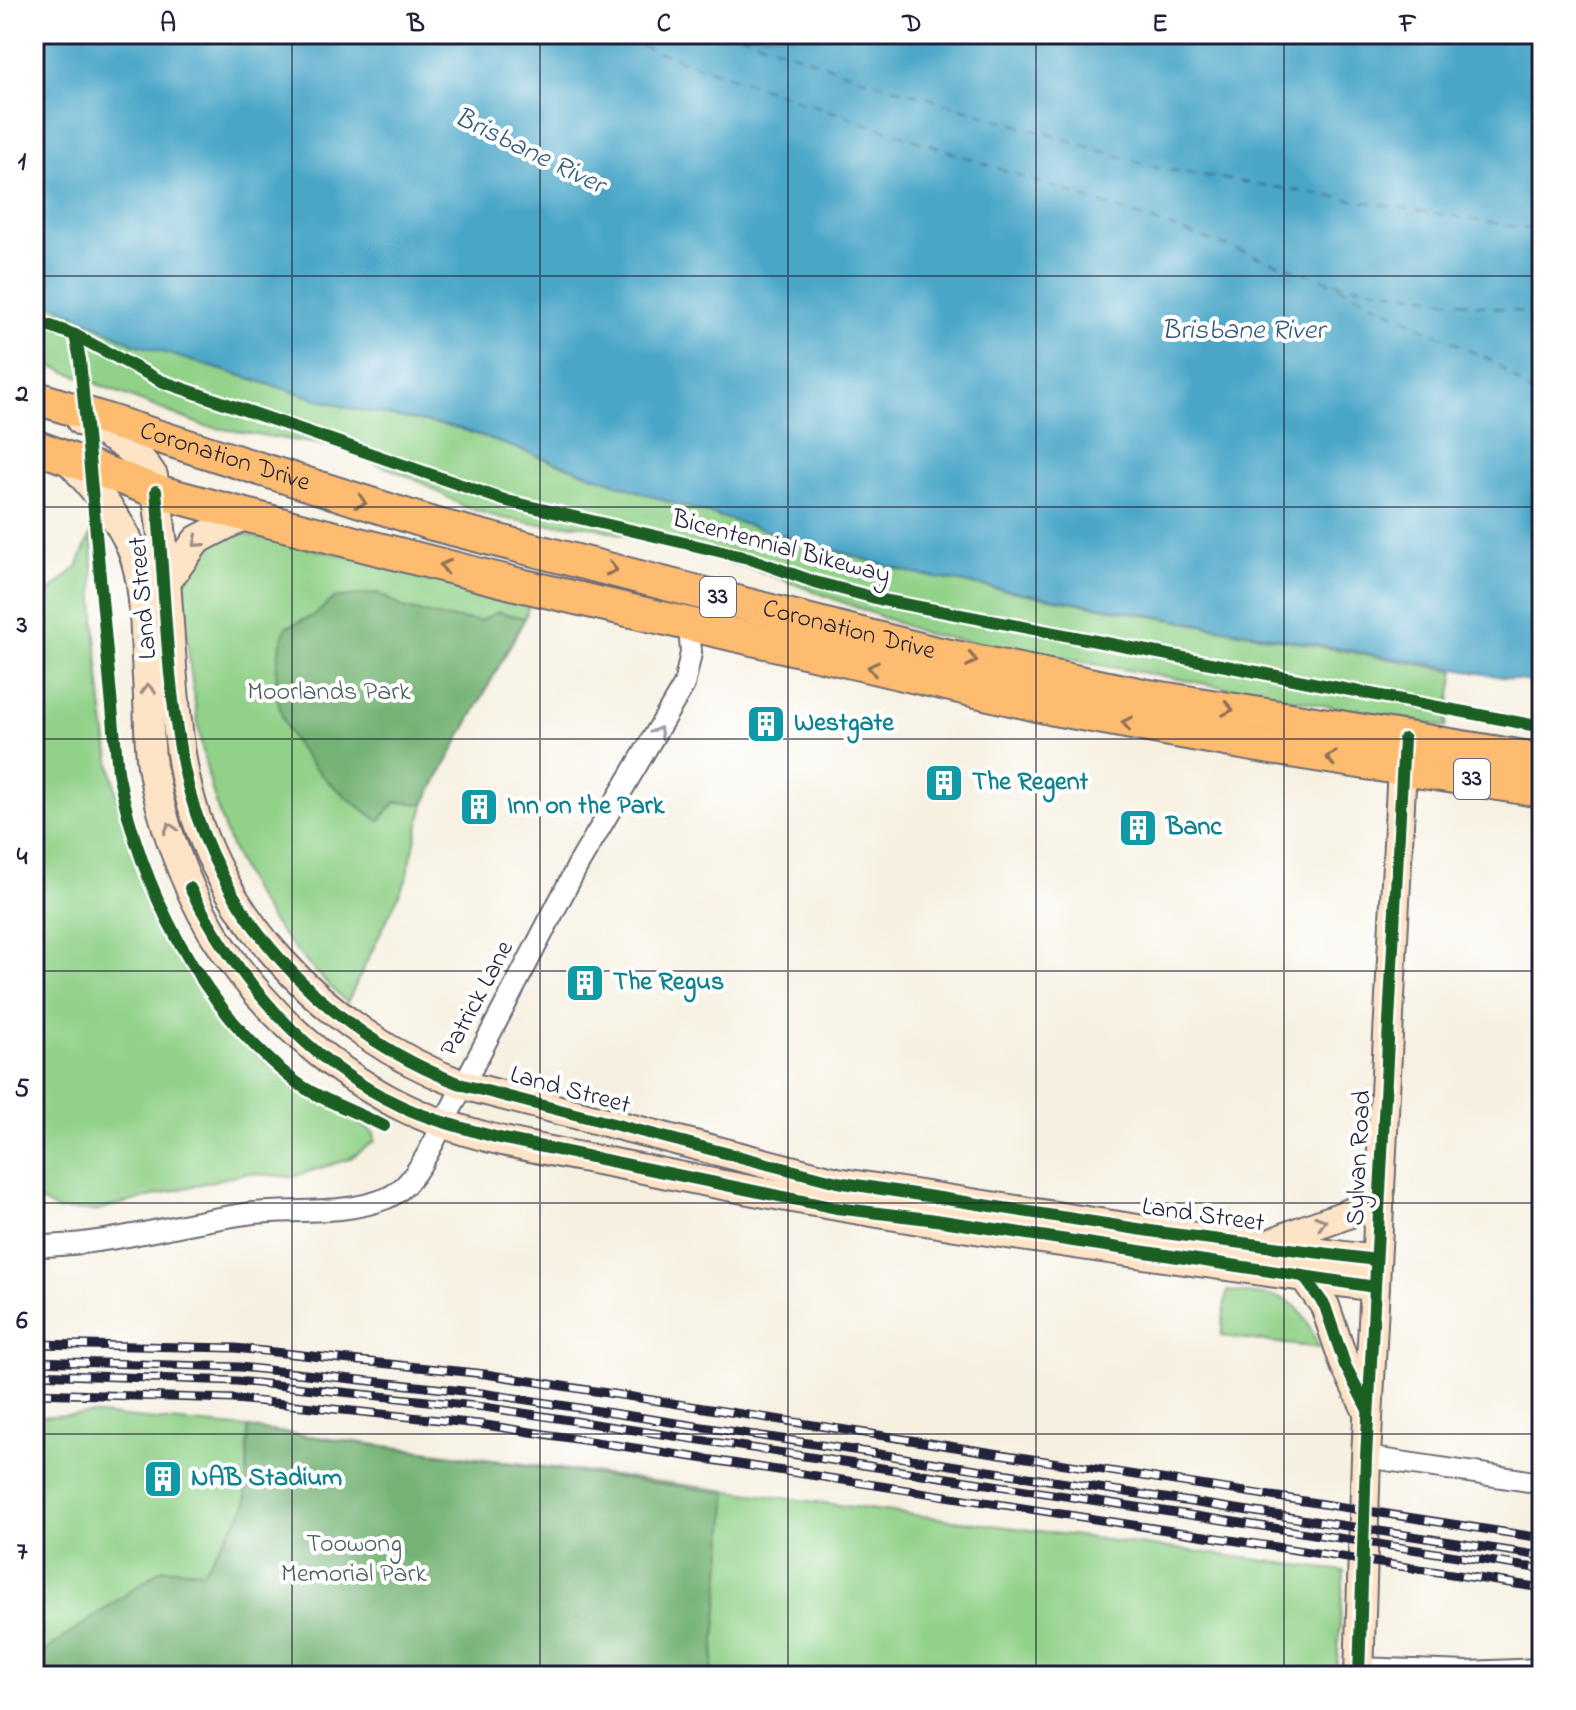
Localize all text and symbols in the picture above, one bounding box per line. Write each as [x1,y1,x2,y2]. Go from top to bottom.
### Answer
text: A [160,6,176,44]
text: B [406,6,425,44]
text: C [657,6,671,44]
text: D [901,6,922,44]
text: E [1152,6,1168,44]
text: F [1398,6,1417,44]
water label: Brisbane River [447,98,614,208]
text: 1 [18,144,27,182]
water label: Brisbane River [1161,311,1328,352]
text: 2 [15,376,29,414]
street label: Coronation Drive [135,413,315,503]
one-way arrow [353,492,367,508]
street label: Bicentennial Bikeway [667,500,894,595]
one-way arrow [192,532,207,547]
street label: Land Street [120,535,168,661]
one-way arrow [438,558,452,575]
one-way arrow [604,560,618,577]
road number: 33 [700,577,736,617]
street label: Coronation Drive [758,590,939,671]
text: 3 [16,607,28,645]
one-way arrow [966,651,979,668]
one-way arrow [867,660,881,677]
park label: Moorlands Park [247,674,411,712]
one-way arrow [139,683,156,695]
one-way arrow [1221,700,1235,717]
building icon: Westgate [745,703,787,745]
place label: Westgate [794,705,895,744]
one-way arrow [1121,716,1134,733]
one-way arrow [648,726,664,741]
one-way arrow [1324,751,1338,768]
road number: 33 [1454,759,1490,799]
building icon: The Regent [923,762,965,804]
place label: The Regent [972,764,1089,803]
building icon: Inn on the Park [458,786,500,828]
place label: Inn on the Park [507,788,665,826]
building icon: Banc [1117,807,1159,849]
place label: Banc [1165,809,1223,847]
one-way arrow [163,822,179,836]
text: 4 [17,839,28,877]
street label: Patrick Lane [432,934,525,1064]
building icon: The Regus [564,962,606,1004]
place label: The Regus [613,964,724,1003]
street label: Land Street [506,1057,635,1125]
text: 5 [15,1071,30,1109]
street label: Sylvan Road [1337,1089,1383,1227]
street label: Land Street [1139,1189,1267,1243]
one-way arrow [1314,1215,1328,1231]
text: 6 [16,1303,28,1341]
building icon: NAB Stadium [142,1458,184,1500]
place label: NAB Stadium [191,1460,342,1498]
park label: Toowong Memorial Park [281,1526,427,1594]
text: 7 [17,1534,28,1572]

